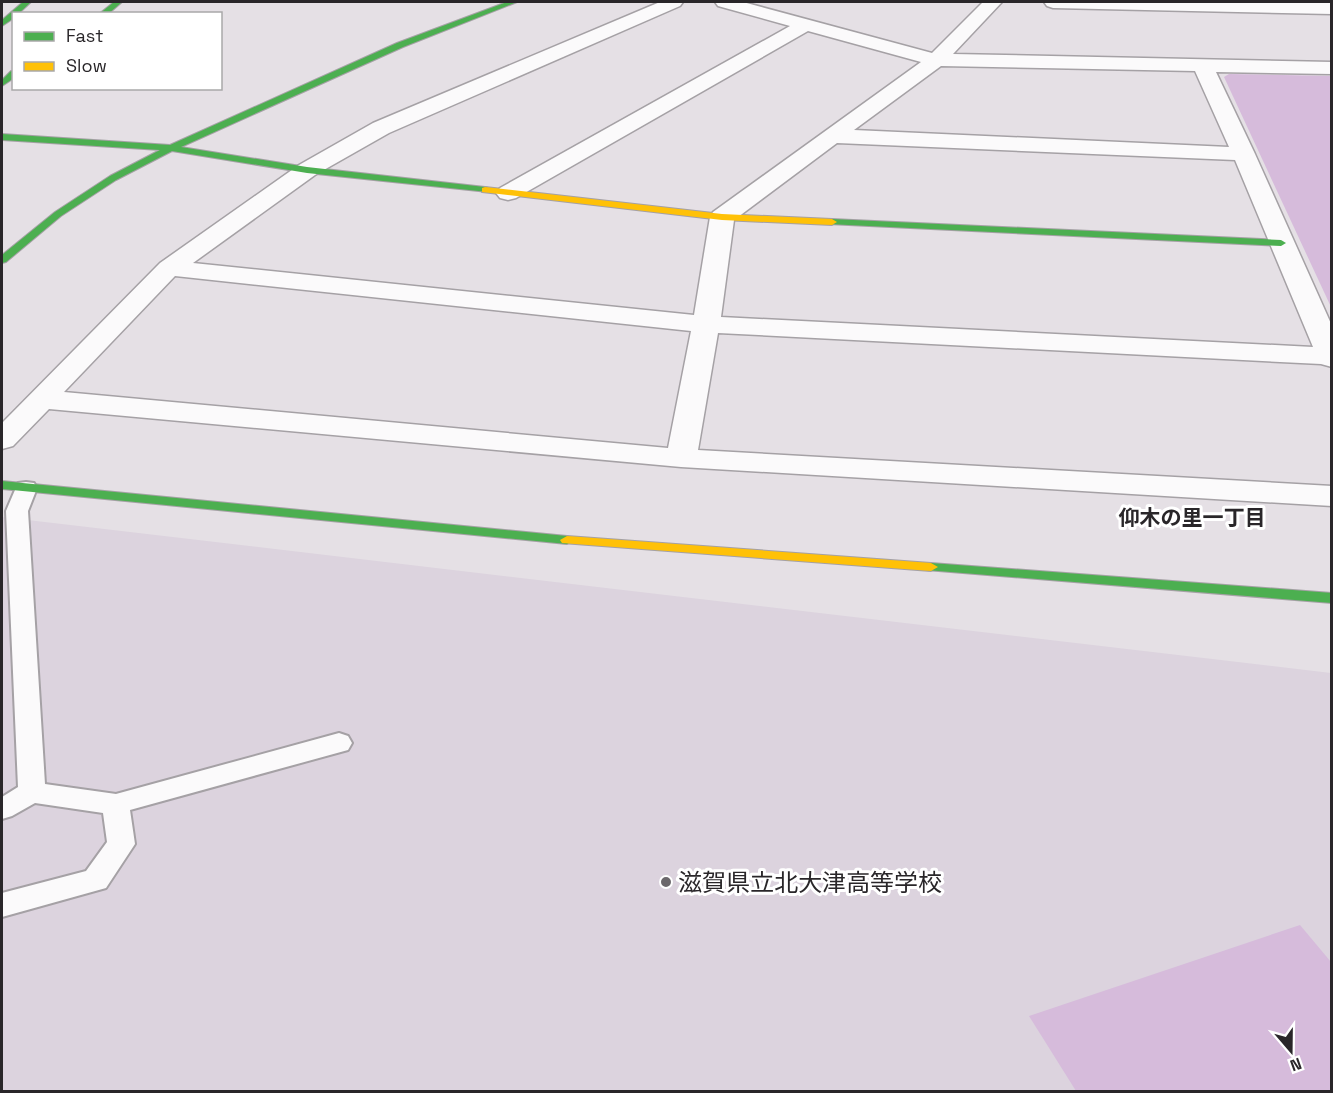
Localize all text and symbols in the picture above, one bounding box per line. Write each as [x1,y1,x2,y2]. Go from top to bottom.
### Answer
legend [12,12,222,90]
text: Fast [66,24,103,47]
text: Slow [66,54,107,77]
district label: 仰木の里一丁目 [1119,504,1266,531]
place label: 滋賀県立北大津高等学校 [678,867,942,898]
marker: 滋賀県立北大津高等学校 [659,875,673,889]
north arrow [1261,1021,1321,1081]
text: N [1287,1053,1305,1076]

